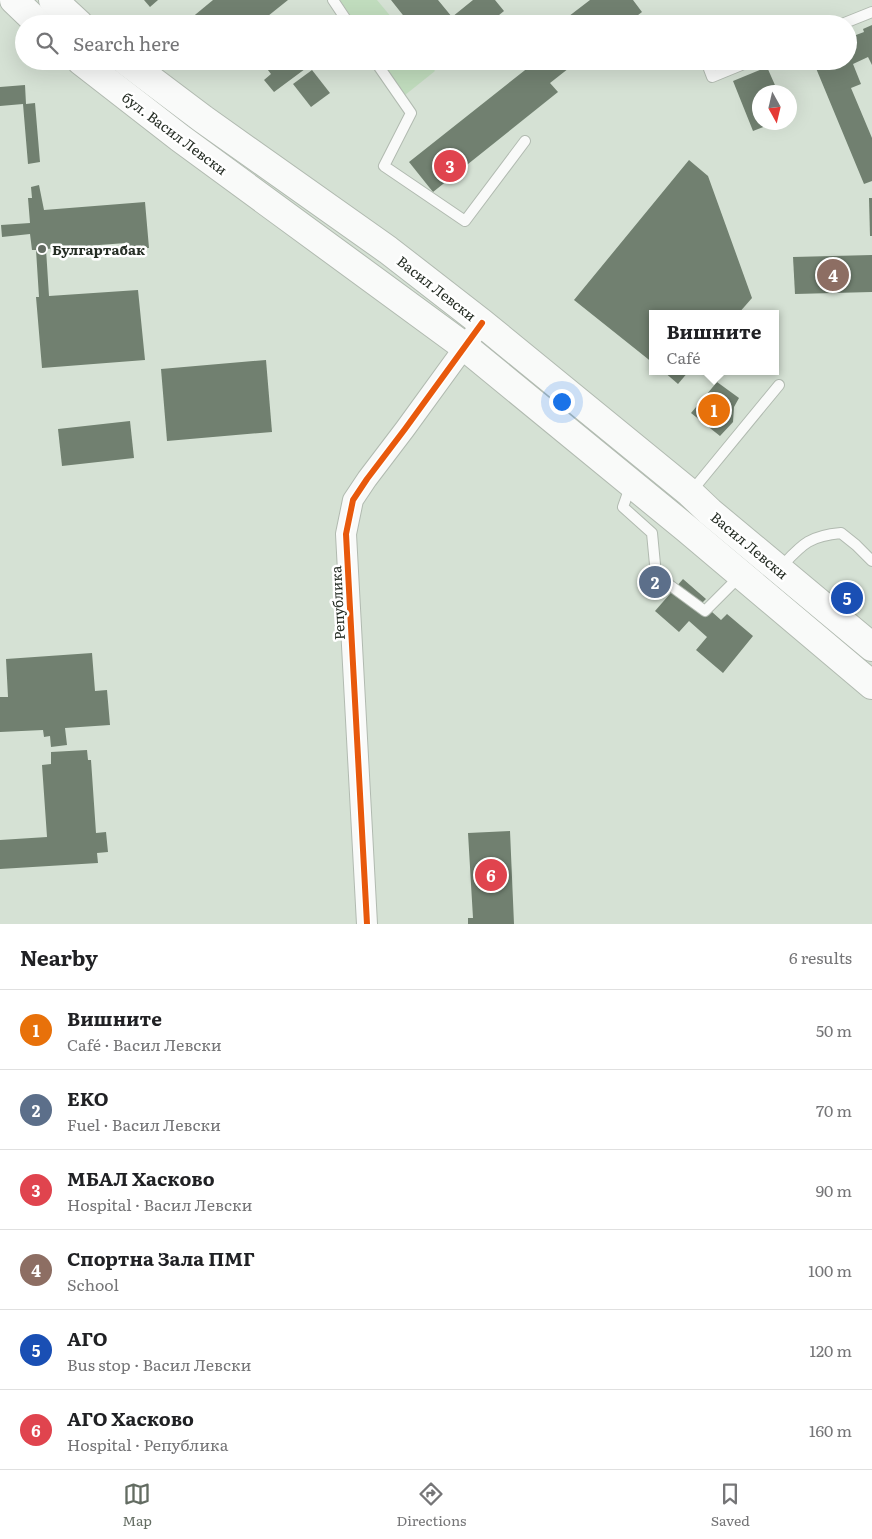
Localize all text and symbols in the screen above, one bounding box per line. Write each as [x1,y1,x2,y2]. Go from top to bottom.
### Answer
search box [15,15,857,70]
icon: search [33,29,61,57]
text: Search here [73,29,180,57]
north arrow [752,85,797,130]
street label: бул. Васил Левски [118,87,232,179]
pin: 3 [434,147,466,185]
place label: Булгартабак [52,239,145,259]
marker: Булгартабак [36,243,48,255]
street label: Васил Левски [393,251,481,325]
pin: 4 [817,256,849,294]
popup [649,310,779,375]
text: Вишните [666,317,762,345]
text: Café [666,345,700,369]
your location [549,389,575,415]
pin: 1 [698,391,730,429]
street label: Васил Левски [707,507,793,583]
pin: 2 [639,563,671,601]
street label: Република [325,565,349,641]
pin: 5 [831,579,863,617]
pin: 6 [475,856,507,894]
text: Nearby [20,941,98,972]
text: 6 results [789,945,852,969]
text: Вишните [67,1004,162,1032]
text: 1 [33,1018,39,1042]
text: 50 m [816,1018,852,1042]
text: Café · Васил Левски [67,1032,222,1056]
text: EKO [67,1084,109,1112]
text: 2 [32,1098,40,1122]
text: 70 m [816,1098,852,1122]
text: Fuel · Васил Левски [67,1112,221,1136]
text: МБАЛ Хасково [67,1164,215,1192]
text: 3 [32,1178,40,1202]
text: 90 m [816,1178,852,1202]
text: Hospital · Васил Левски [67,1192,252,1216]
text: Спортна Зала ПМГ [67,1244,255,1272]
text: 4 [31,1258,41,1282]
text: 100 m [808,1258,852,1282]
text: School [67,1272,119,1296]
text: АГО [67,1324,108,1352]
text: 5 [32,1338,40,1362]
text: 120 m [809,1338,852,1362]
text: Bus stop · Васил Левски [67,1352,251,1376]
text: АГО Хасково [67,1404,194,1432]
text: 6 [31,1418,41,1442]
text: 160 m [809,1418,852,1442]
text: Hospital · Република [67,1432,228,1456]
tab: Map [122,1480,152,1530]
tab: Directions [396,1480,466,1530]
tab: Saved [711,1480,750,1530]

